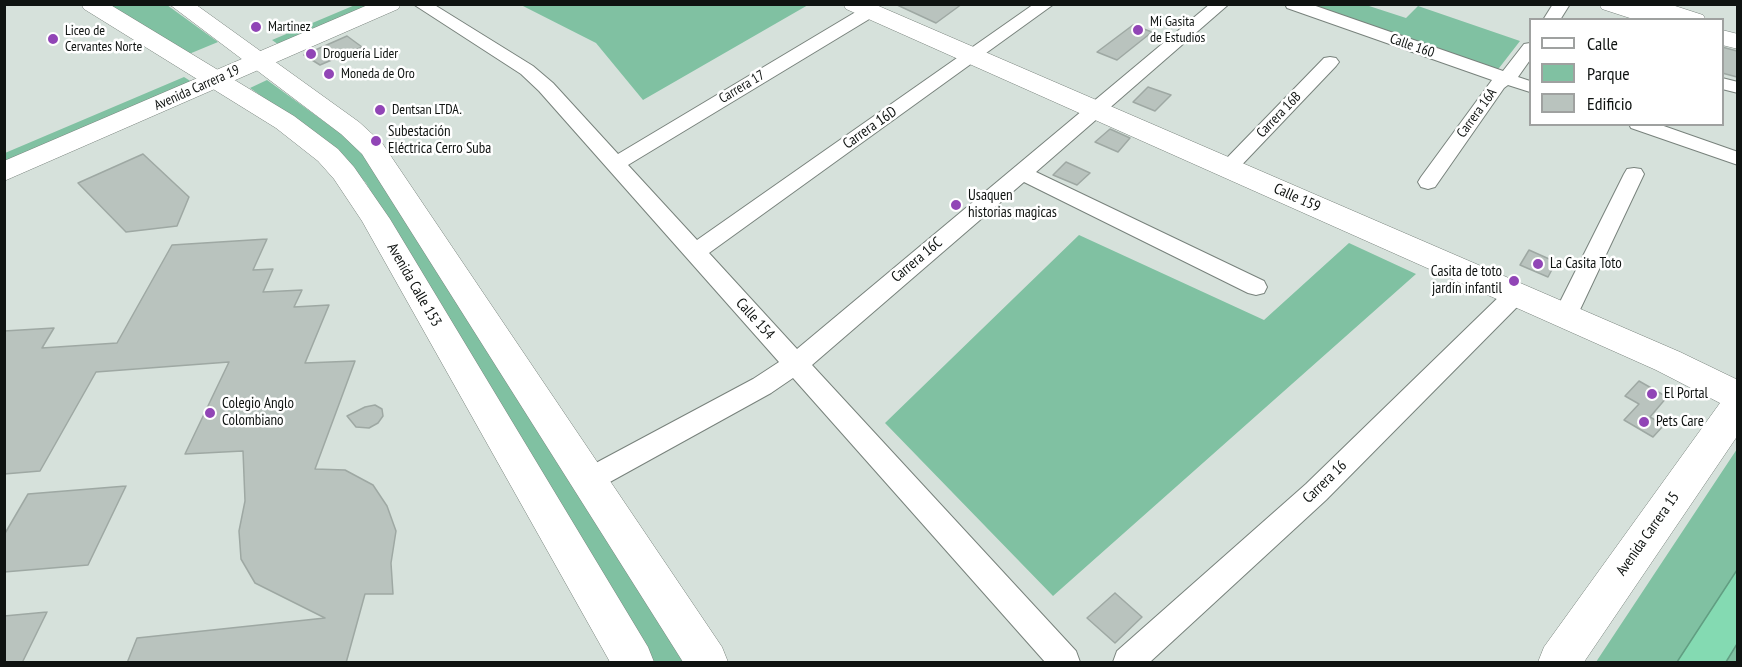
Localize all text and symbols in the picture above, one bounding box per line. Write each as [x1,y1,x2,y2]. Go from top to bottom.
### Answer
place label: Mi Gasita de Estudios [1150,14,1205,46]
legend [1529,18,1724,126]
place label: Martinez [268,19,310,35]
marker: Martinez [249,20,263,34]
place label: Liceo de Cervantes Norte [65,23,142,56]
marker: Mi Gasita de Estudios [1131,23,1145,37]
street label: Calle 160 [1388,31,1436,61]
marker: Liceo de Cervantes Norte [46,32,60,46]
text: Calle [1587,32,1618,55]
place label: Droguería Lider [323,46,398,62]
marker: Droguería Lider [304,47,318,61]
street label: Avenida Carrera 19 [152,62,242,114]
text: Parque [1587,62,1630,85]
place label: Moneda de Oro [341,66,415,82]
marker: Moneda de Oro [322,67,336,81]
street label: Carrera 17 [716,67,768,107]
street label: Carrera 16A [1453,85,1501,141]
street label: Carrera 16B [1253,89,1305,141]
text: Edificio [1587,92,1632,115]
place label: Dentsan LTDA. [392,102,462,118]
marker: Dentsan LTDA. [373,103,387,117]
street label: Carrera 16D [840,103,900,153]
place label: Subestación Eléctrica Cerro Suba [388,123,491,158]
marker: Subestación Eléctrica Cerro Suba [369,134,383,148]
street label: Calle 159 [1271,180,1323,216]
place label: Usaquen historias magicas [968,187,1057,222]
marker: Usaquen historias magicas [949,198,963,212]
street label: Carrera 16C [888,234,946,286]
street label: Avenida Calle 153 [383,240,445,330]
place label: La Casita Toto [1550,255,1622,273]
marker: La Casita Toto [1531,257,1545,271]
place label: Casita de toto jardín infantil [1431,263,1502,298]
marker: Casita de toto jardín infantil [1507,274,1521,288]
street label: Calle 154 [732,295,778,343]
place label: El Portal [1664,385,1708,403]
marker: El Portal [1645,387,1659,401]
place label: Colegio Anglo Colombiano [222,395,294,430]
marker: Colegio Anglo Colombiano [203,406,217,420]
place label: Pets Care [1656,413,1704,431]
marker: Pets Care [1637,415,1651,429]
street label: Carrera 16 [1299,457,1351,507]
street label: Avenida Carrera 15 [1613,489,1683,579]

